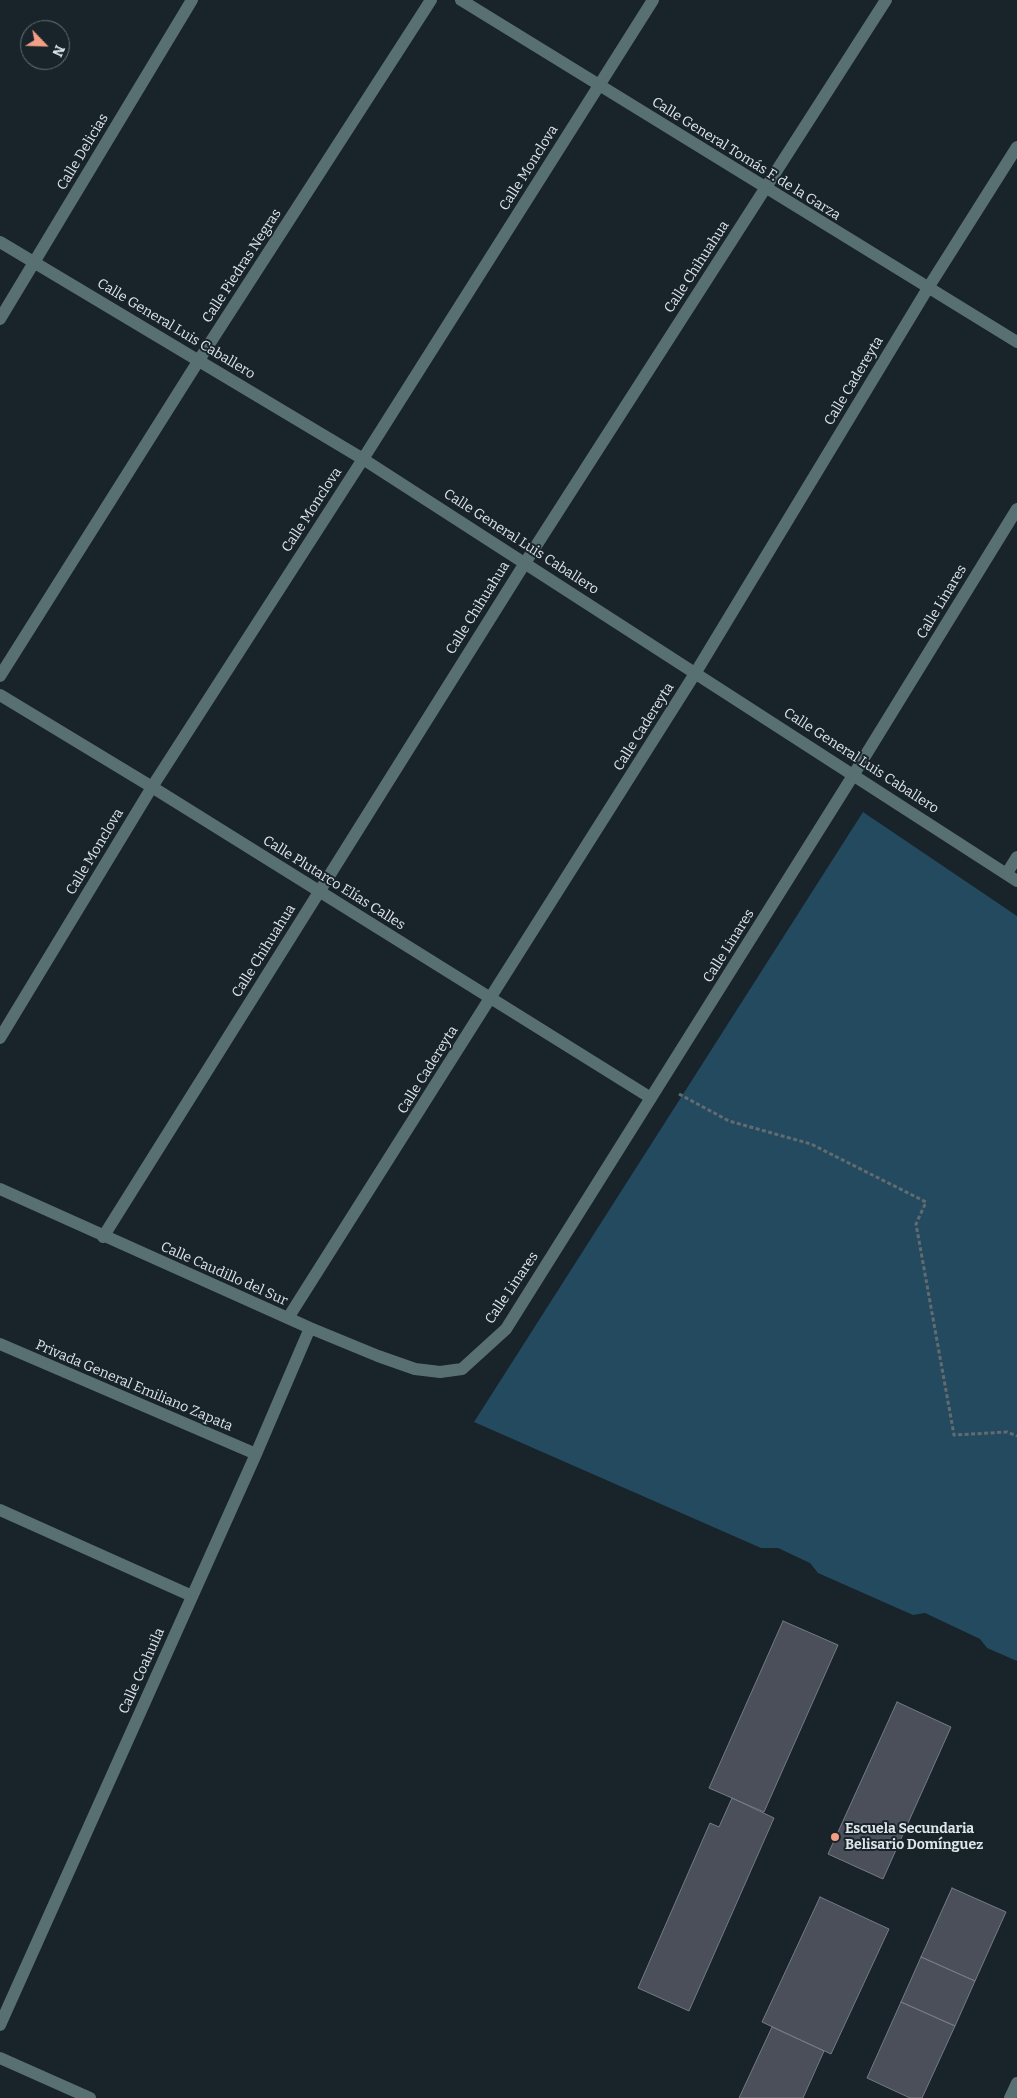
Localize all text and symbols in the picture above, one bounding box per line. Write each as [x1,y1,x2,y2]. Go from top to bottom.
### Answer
north arrow [20,20,70,70]
text: N [48,43,68,59]
street label: Calle General Tomás F. de la Garza [649,94,843,224]
street label: Calle Delicias [54,111,112,193]
street label: Calle Monclova [496,122,562,214]
street label: Calle Piedras Negras [199,206,285,326]
street label: Calle Chihuahua [661,218,733,316]
street label: Calle General Luis Caballero [94,275,258,383]
street label: Calle Cadereyta [821,334,887,428]
street label: Calle Monclova [278,465,346,555]
street label: Calle General Luis Caballero [440,486,602,598]
street label: Calle Chihuahua [443,558,513,658]
street label: Calle Linares [913,562,971,642]
street label: Calle Cadereyta [610,680,678,774]
street label: Calle General Luis Caballero [780,705,942,817]
street label: Calle Monclova [63,806,127,898]
street label: Calle Plutarco Elías Calles [260,832,408,934]
street label: Calle Chihuahua [229,901,299,1001]
street label: Calle Linares [700,906,758,986]
street label: Calle Cadereyta [394,1023,462,1117]
street label: Calle Caudillo del Sur [158,1238,290,1310]
street label: Calle Linares [482,1249,542,1327]
street label: Privada General Emiliano Zapata [33,1337,235,1435]
street label: Calle Coahuila [116,1625,168,1717]
place label: Escuela Secundaria Belisario Domínguez [845,1821,983,1854]
marker: Escuela Secundaria Belisario Domínguez [829,1831,841,1843]

